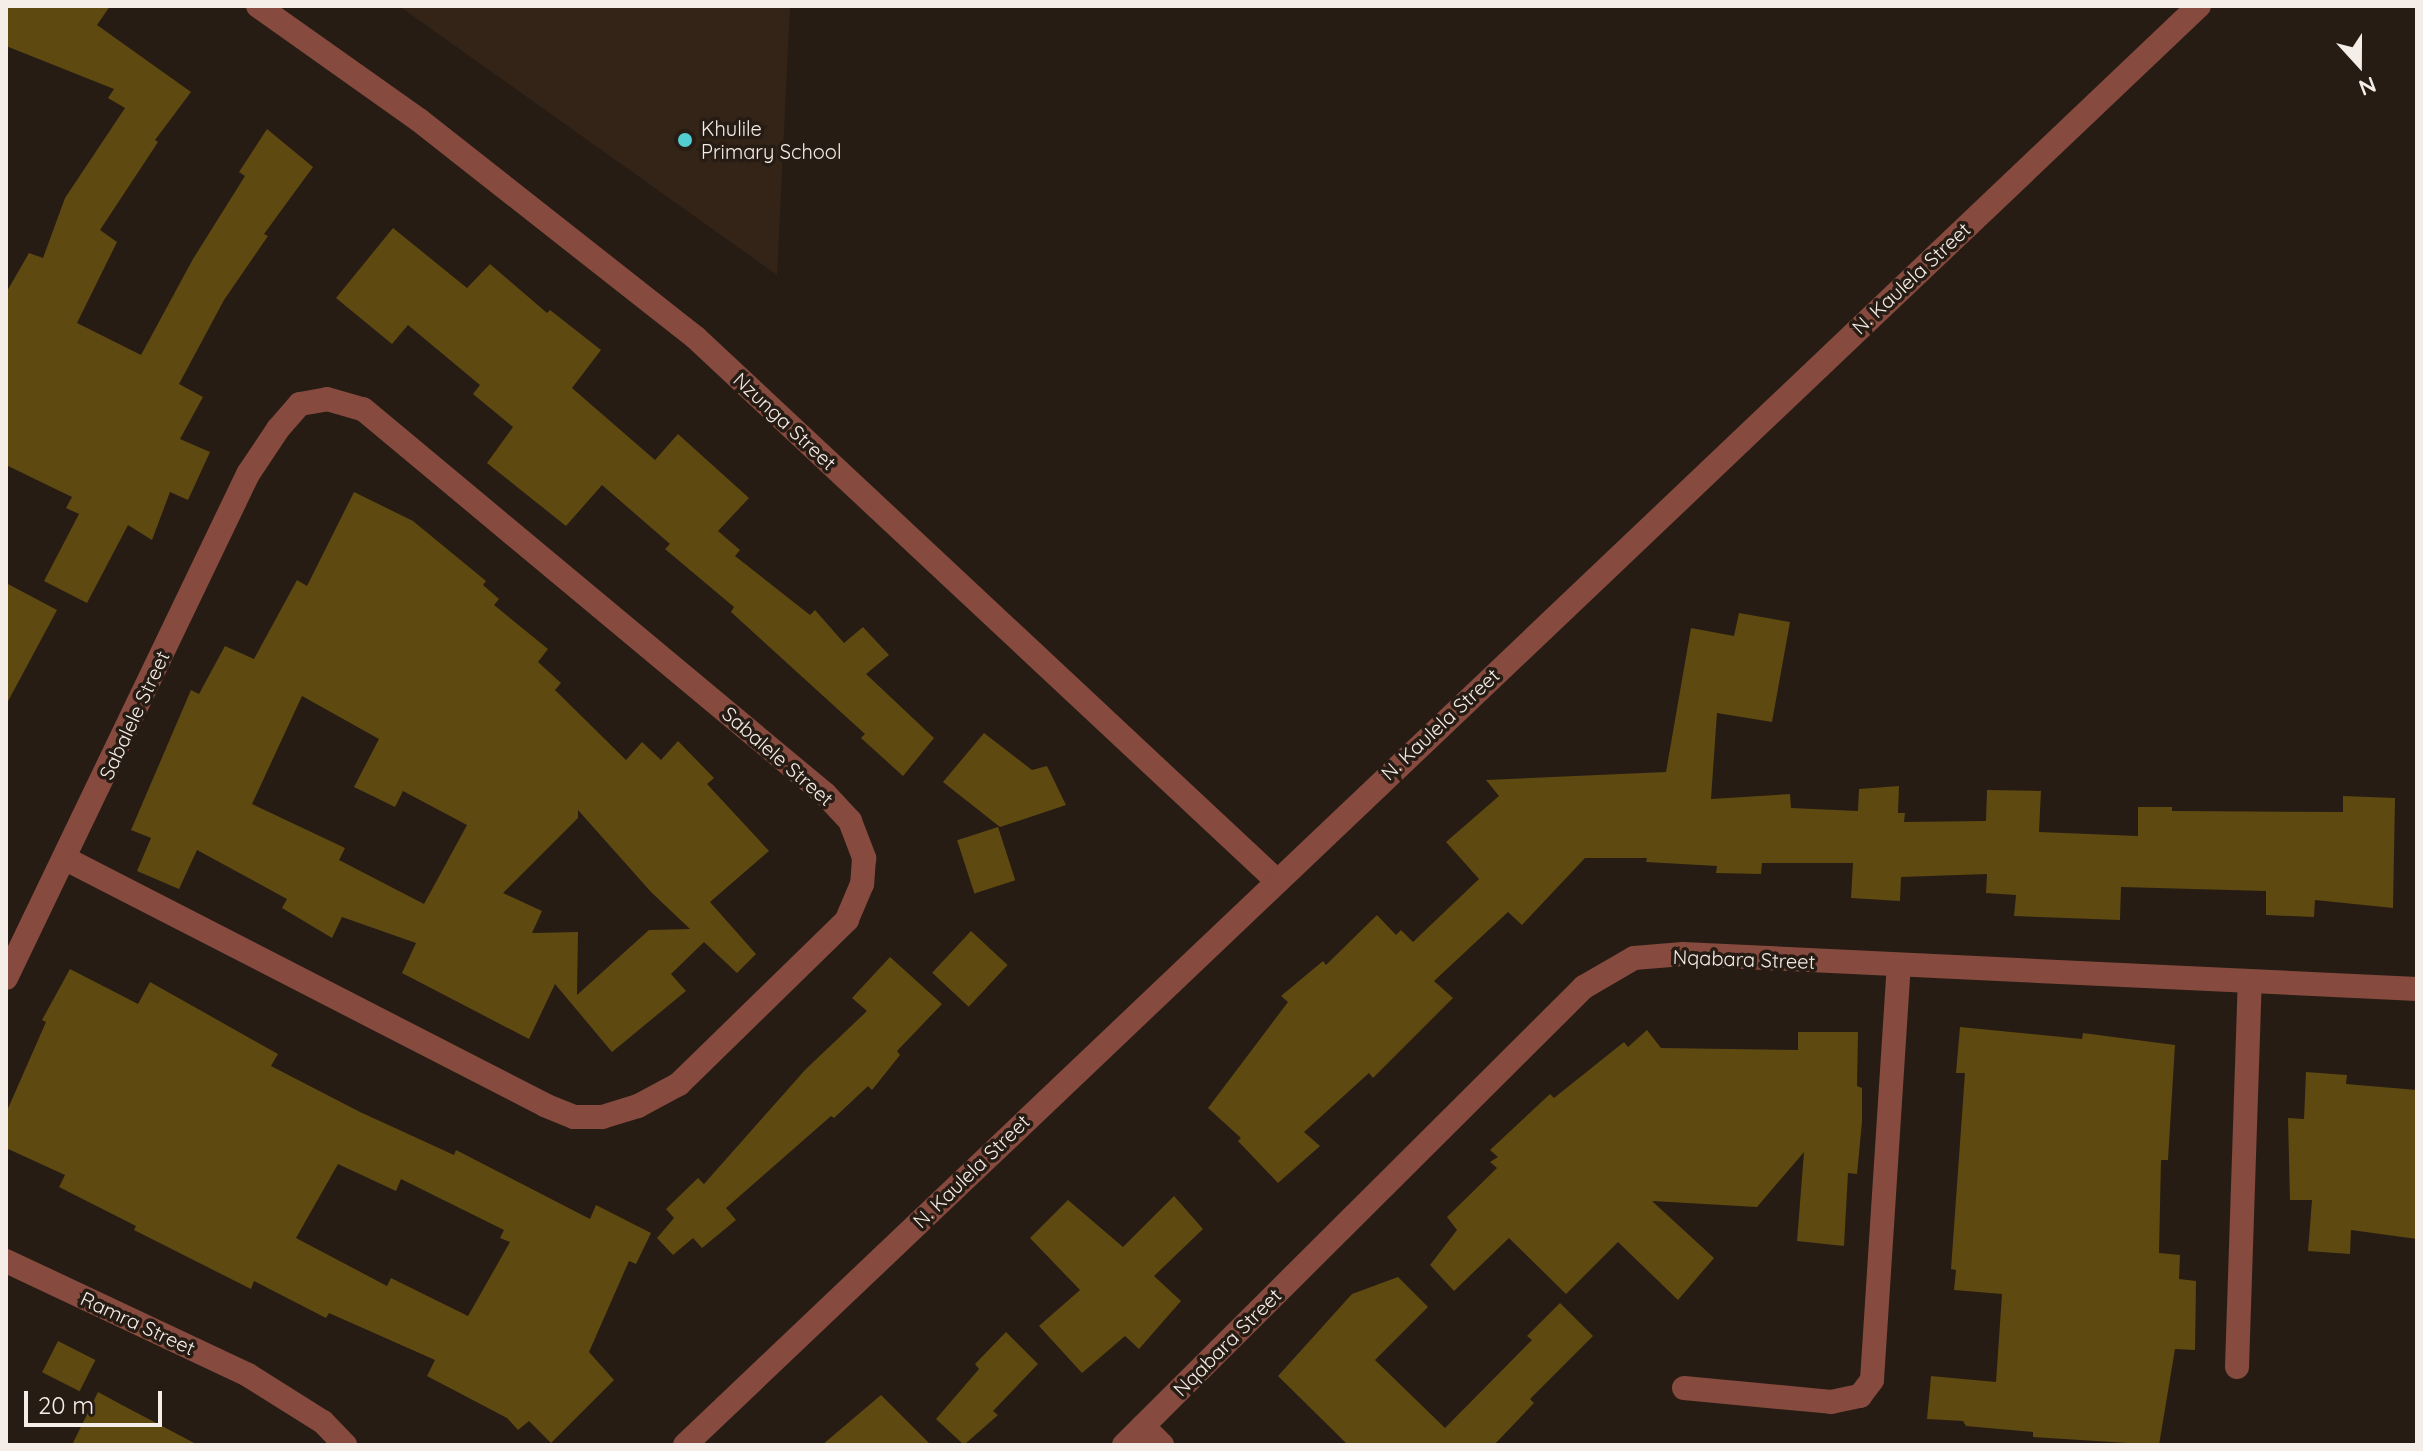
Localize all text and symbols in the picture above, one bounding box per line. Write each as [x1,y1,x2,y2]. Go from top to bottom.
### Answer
north arrow [2319,24,2399,104]
text: N [2355,70,2380,102]
place label: Khulile Primary School [701,116,841,163]
marker: Khulile Primary School [676,131,694,149]
street label: N. Kaulela Street [1847,217,1975,339]
street label: Nzunga Street [729,367,841,475]
street label: Sabalele Street [94,647,174,783]
street label: N. Kaulela Street [1376,663,1504,785]
street label: Sabalele Street [718,701,838,811]
street label: Nqabara Street [1672,945,1816,973]
street label: N. Kaulela Street [908,1109,1034,1233]
street label: Nqabara Street [1168,1283,1286,1401]
street label: Ramra Street [77,1286,199,1360]
scale bar [28,1375,166,1425]
text: 20 m [38,1390,94,1420]

